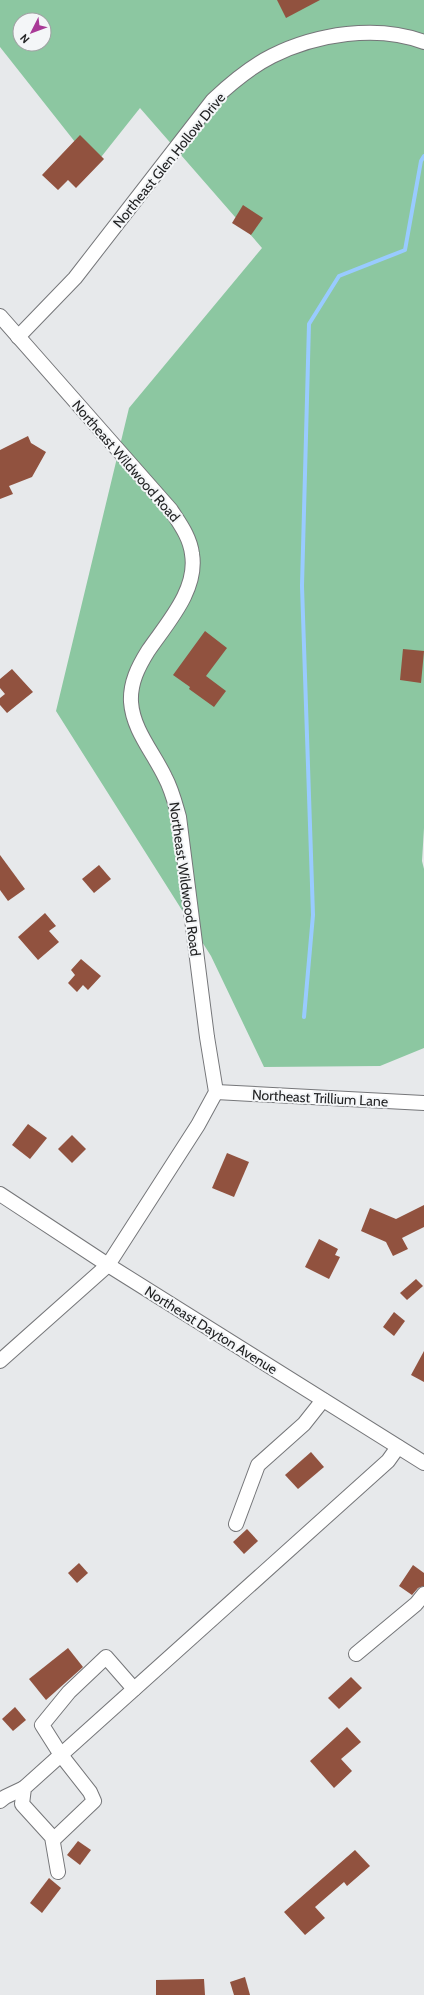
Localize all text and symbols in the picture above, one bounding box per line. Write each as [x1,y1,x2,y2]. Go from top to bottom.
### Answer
north arrow [12,12,52,52]
text: N [17,31,32,46]
street label: Northeast Glen Hollow Drive [109,89,229,231]
street label: Northeast Wildwood Road [68,396,184,526]
street label: Northeast Wildwood Road [165,801,205,957]
street label: Northeast Trillium Lane [251,1085,389,1111]
street label: Northeast Dayton Avenue [141,1282,281,1378]

